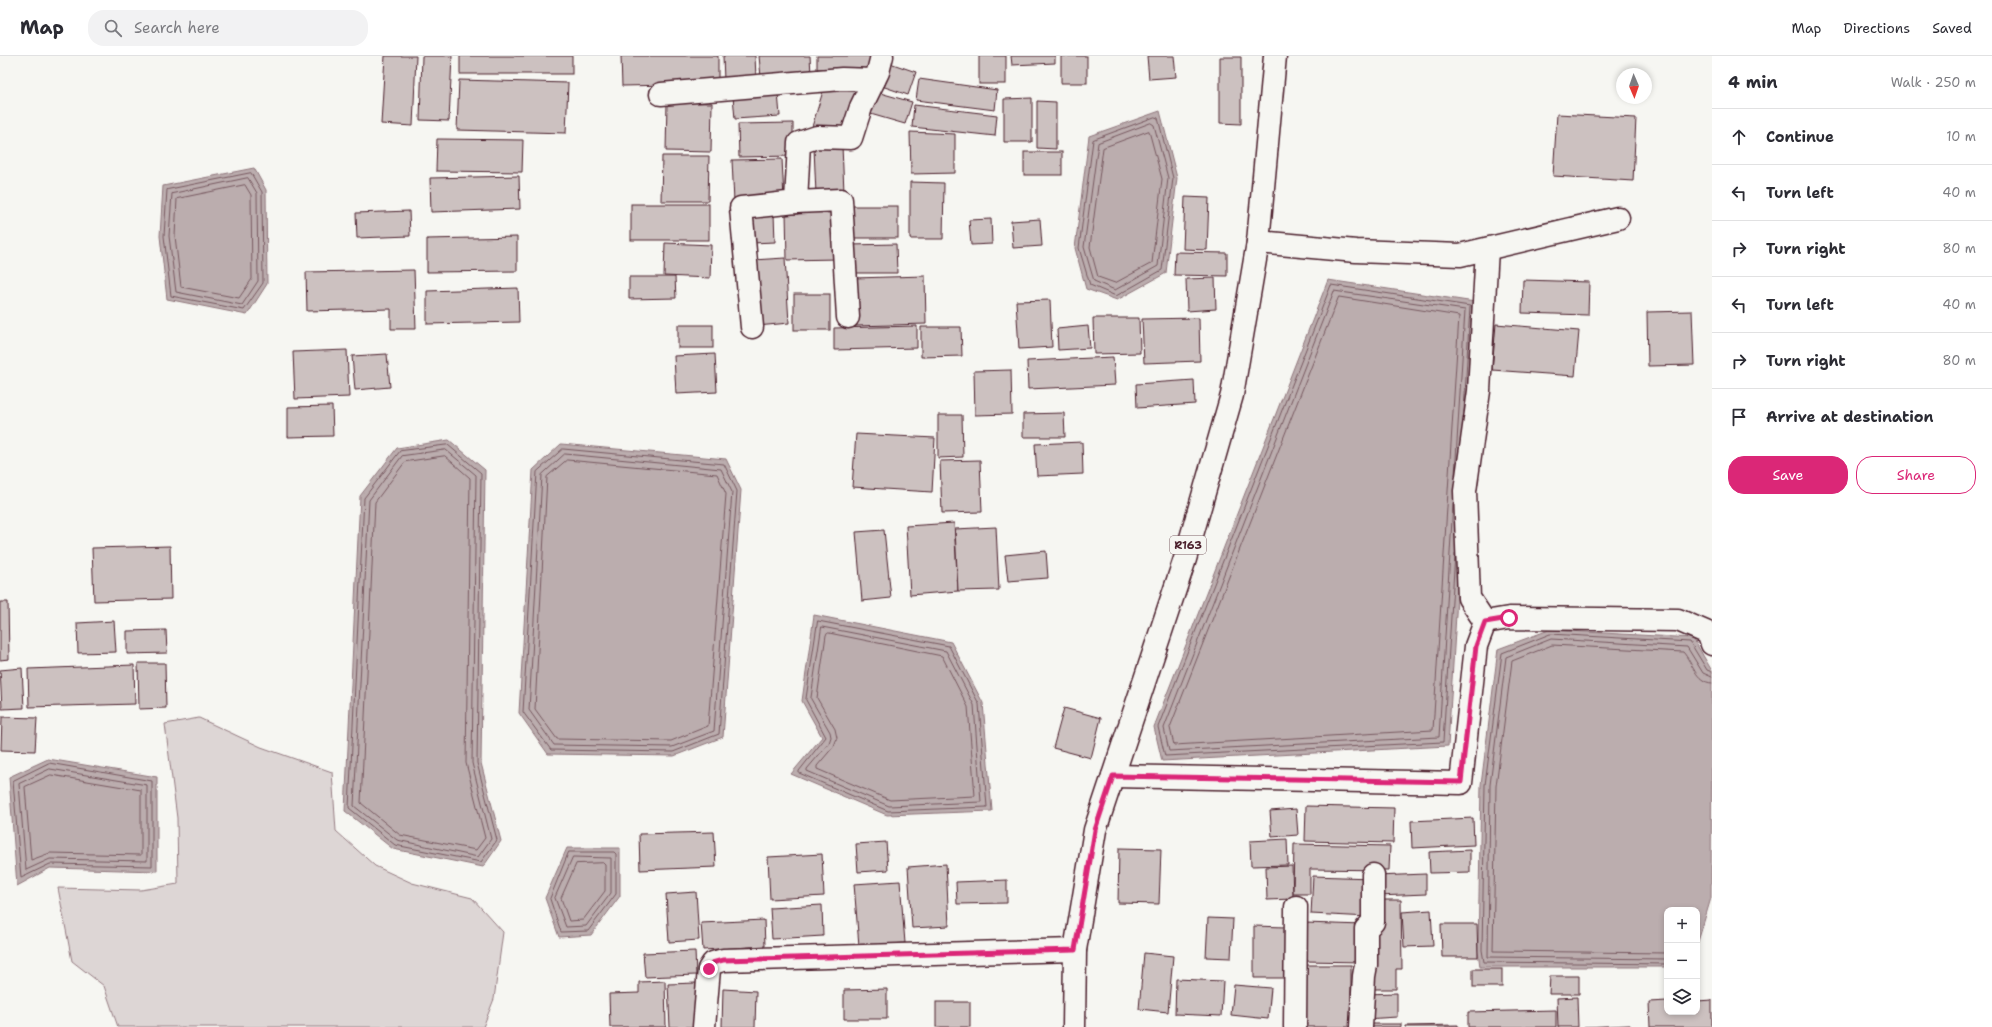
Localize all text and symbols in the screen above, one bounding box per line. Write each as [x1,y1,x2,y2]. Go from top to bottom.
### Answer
search box [88,10,368,46]
text: Map [20,15,64,40]
icon: search [102,17,124,39]
text: Search here [134,18,220,38]
text: Map [1792,19,1822,37]
text: Directions [1844,19,1910,37]
text: Saved [1932,19,1972,37]
north arrow [1616,68,1652,104]
text: 4 min [1728,71,1778,93]
text: Walk · 250 m [1891,74,1976,91]
icon: ahead [1728,126,1750,148]
text: Continue [1766,127,1834,147]
text: 10 m [1946,128,1976,145]
icon: left [1728,182,1750,204]
text: Turn left [1766,183,1834,203]
text: 40 m [1942,184,1976,201]
icon: right [1728,238,1750,260]
text: Turn right [1766,239,1846,259]
text: 80 m [1942,240,1976,257]
icon: left [1728,294,1750,316]
text: Turn left [1766,295,1834,315]
text: 40 m [1942,296,1976,313]
icon: right [1728,350,1750,372]
text: Turn right [1766,351,1846,371]
text: 80 m [1942,352,1976,369]
icon: arrive [1728,406,1750,428]
text: Arrive at destination [1766,407,1934,427]
button: Save [1728,456,1848,494]
button: Share [1856,456,1976,494]
road number: R163 [1170,536,1206,554]
route start [1500,609,1518,627]
map controls [1664,907,1700,1015]
button: + [1664,907,1700,943]
button: − [1664,943,1700,979]
route end [700,960,718,978]
button: layers [1664,979,1700,1015]

